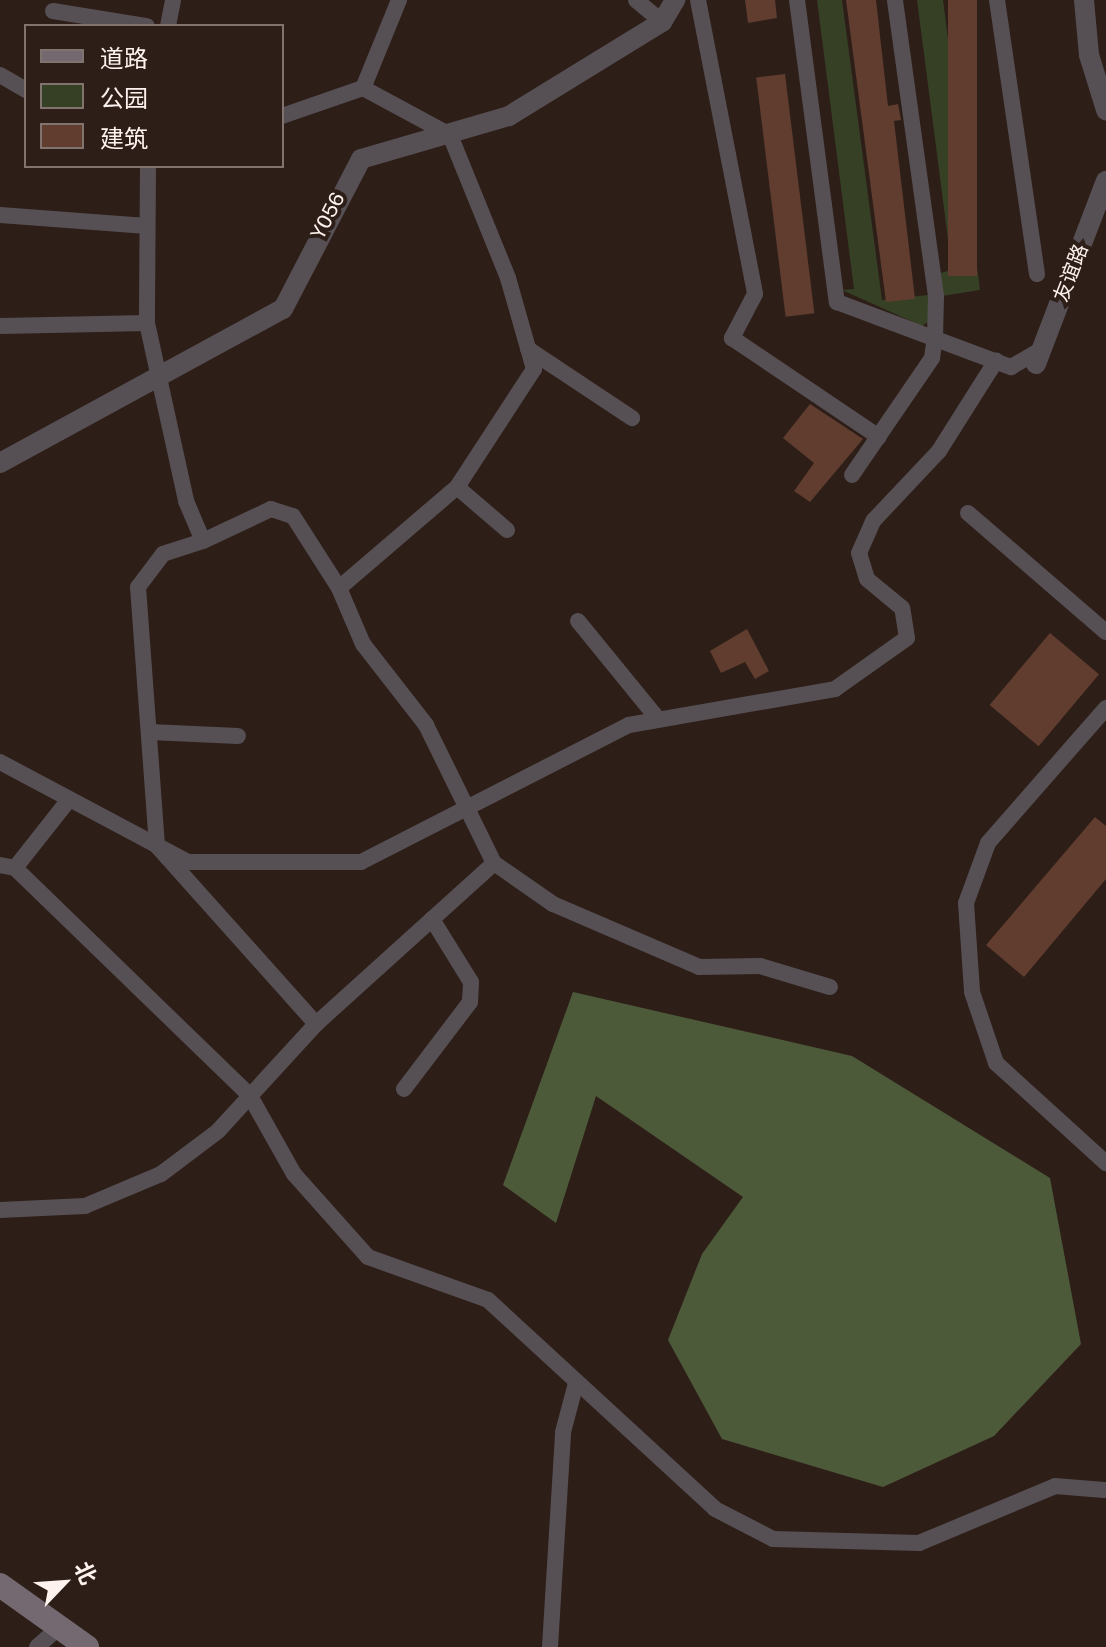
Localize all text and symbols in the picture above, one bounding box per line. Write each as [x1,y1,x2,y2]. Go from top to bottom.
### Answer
legend [24,24,284,168]
text: 道路 [100,44,148,72]
text: 公园 [100,84,148,112]
text: 建筑 [100,124,148,152]
street label: Y056 [306,188,350,244]
street label: 友谊路 [1049,241,1093,305]
north arrow [24,1543,104,1623]
text: 北 [69,1557,102,1588]

